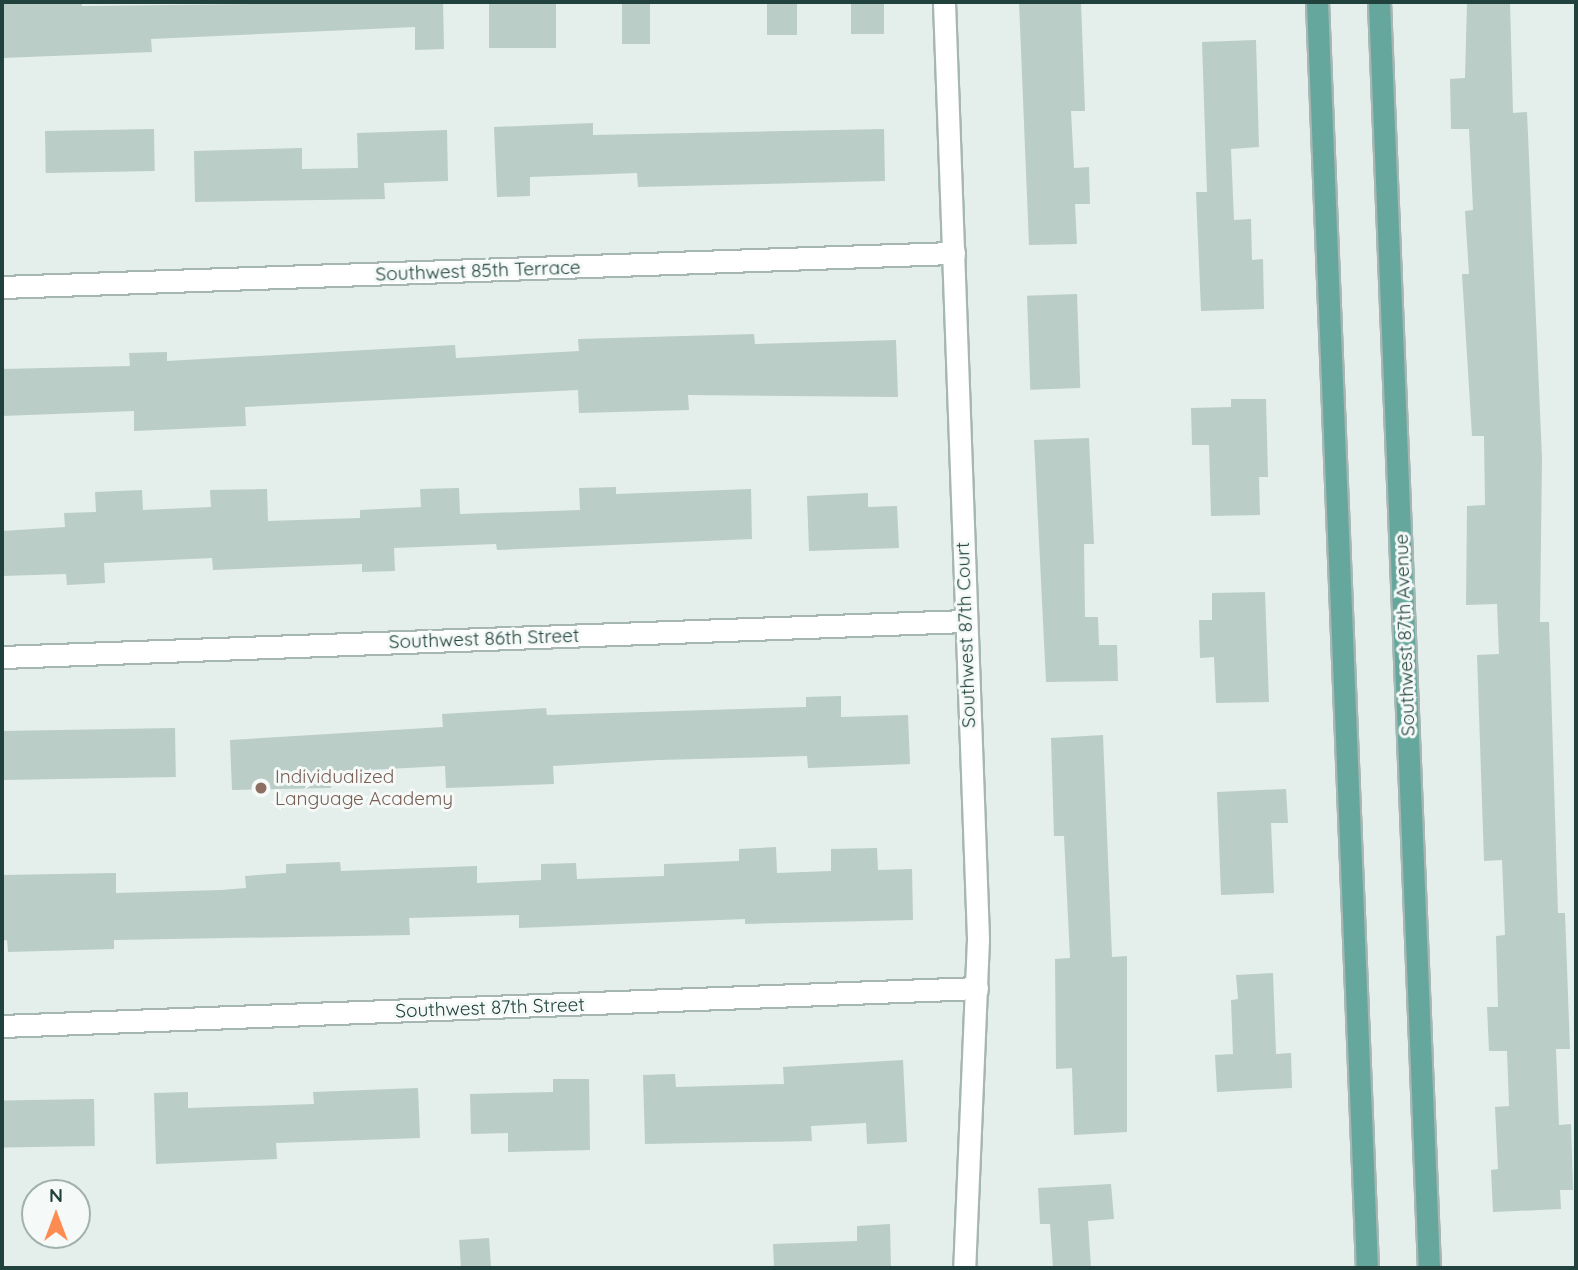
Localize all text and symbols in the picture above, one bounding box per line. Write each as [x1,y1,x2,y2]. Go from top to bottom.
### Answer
street label: Southwest 85th Terrace [375,256,581,286]
street label: Southwest 87th Avenue [1390,533,1420,737]
street label: Southwest 87th Court [951,542,981,728]
street label: Southwest 86th Street [388,624,580,654]
place label: Individualized Language Academy [275,766,453,810]
marker: Individualized Language Academy [253,780,269,796]
street label: Southwest 87th Street [395,993,585,1023]
north arrow [21,1179,91,1249]
text: N [49,1183,63,1207]

